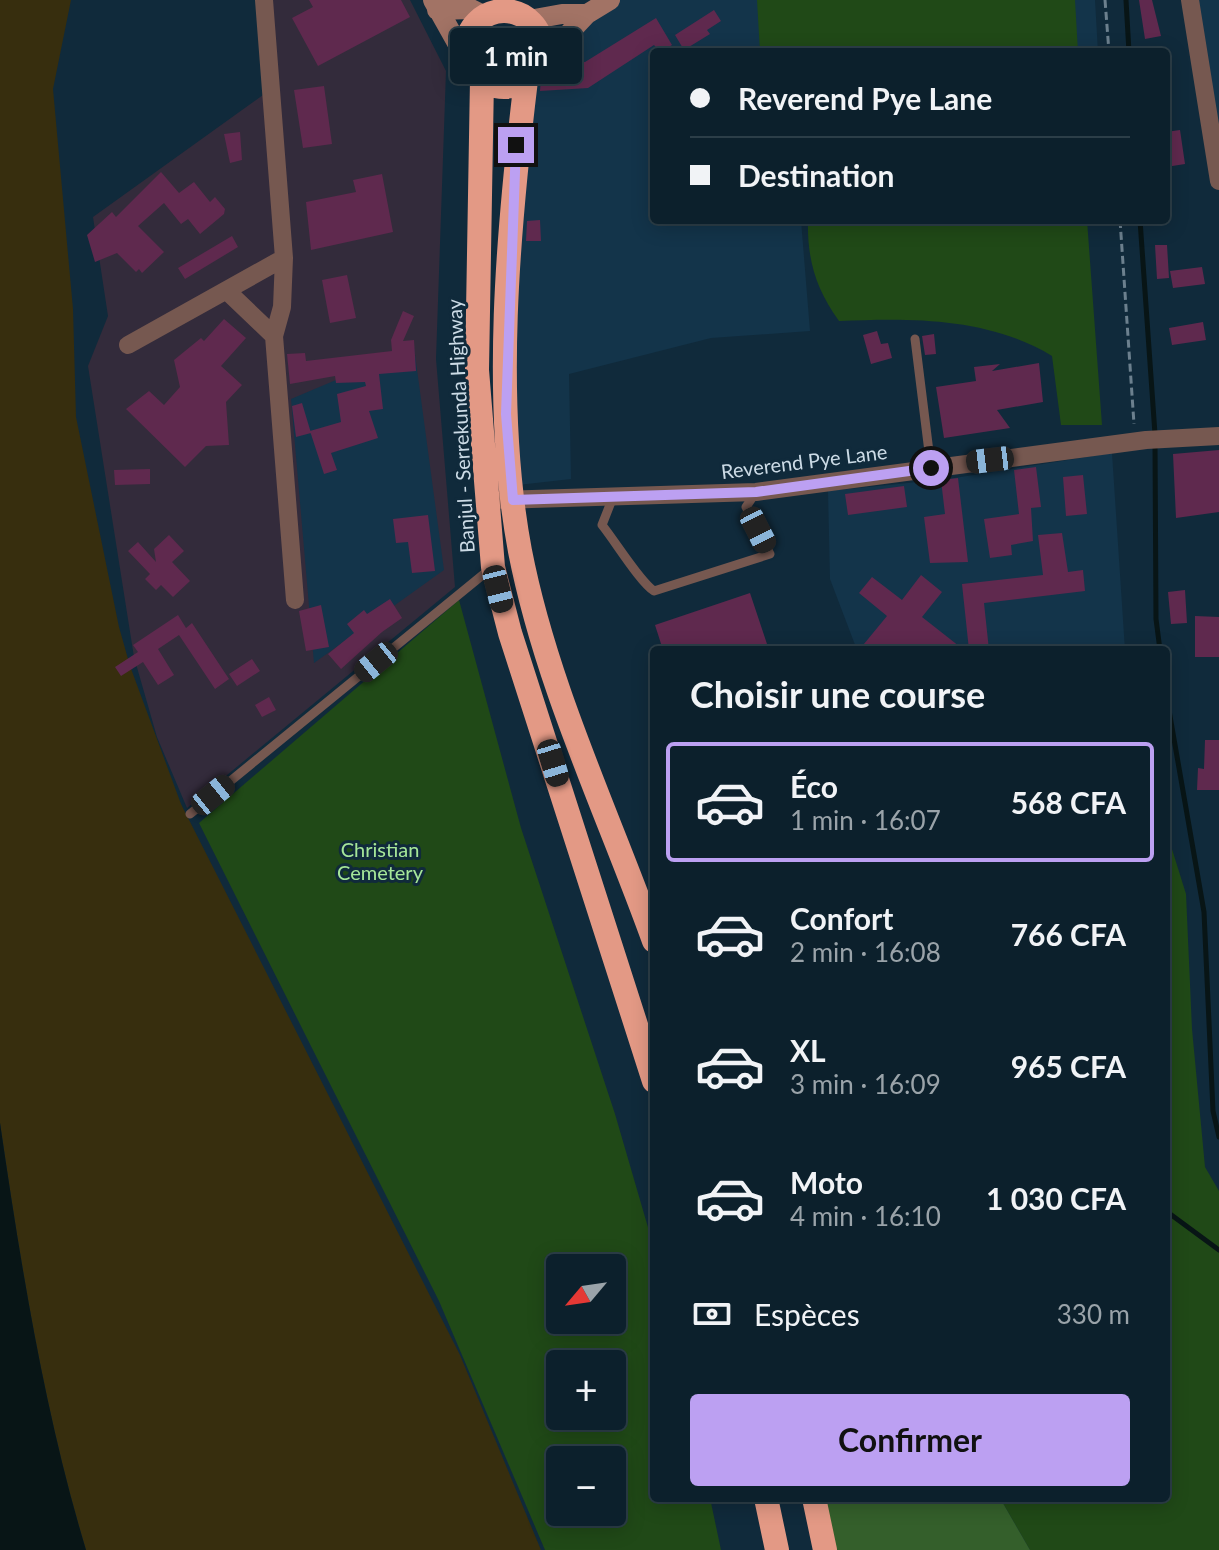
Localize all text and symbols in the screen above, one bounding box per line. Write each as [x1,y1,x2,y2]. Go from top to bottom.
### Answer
callout: 1 min [450,29,582,85]
text: 1 min [484,40,548,72]
text: Reverend Pye Lane [738,80,992,116]
route end [498,127,534,163]
text: Destination [738,157,895,193]
street label: Banjul - Serrekunda Highway [441,298,479,553]
street label: Reverend Pye Lane [719,439,889,483]
car [965,445,1015,475]
route start [913,450,949,486]
car [736,503,780,557]
car [481,563,515,615]
car [350,638,402,686]
text: Choisir une course [690,672,985,716]
car [535,737,571,789]
icon: car [694,766,766,838]
text: Éco [790,768,838,804]
car [187,771,239,819]
text: 568 CFA [1011,784,1126,820]
text: 1 min · 16:07 [790,804,941,836]
park label: Christian Cemetery [337,837,424,884]
icon: car [694,898,766,970]
text: Confort [790,900,893,936]
text: 766 CFA [1011,916,1126,952]
text: 2 min · 16:08 [790,936,941,968]
icon: car [694,1030,766,1102]
text: XL [790,1032,826,1068]
text: 965 CFA [1011,1048,1126,1084]
text: 3 min · 16:09 [790,1068,941,1100]
icon: car [694,1162,766,1234]
text: Moto [790,1164,863,1200]
text: 1 030 CFA [986,1180,1126,1216]
text: 4 min · 16:10 [790,1200,941,1232]
north arrow [546,1254,626,1334]
map controls [546,1254,626,1526]
icon: cash [690,1292,734,1336]
text: Espèces [754,1296,860,1332]
text: 330 m [1057,1298,1130,1330]
button: + [546,1350,626,1430]
button: Confirmer [690,1394,1130,1486]
button: − [546,1446,626,1526]

